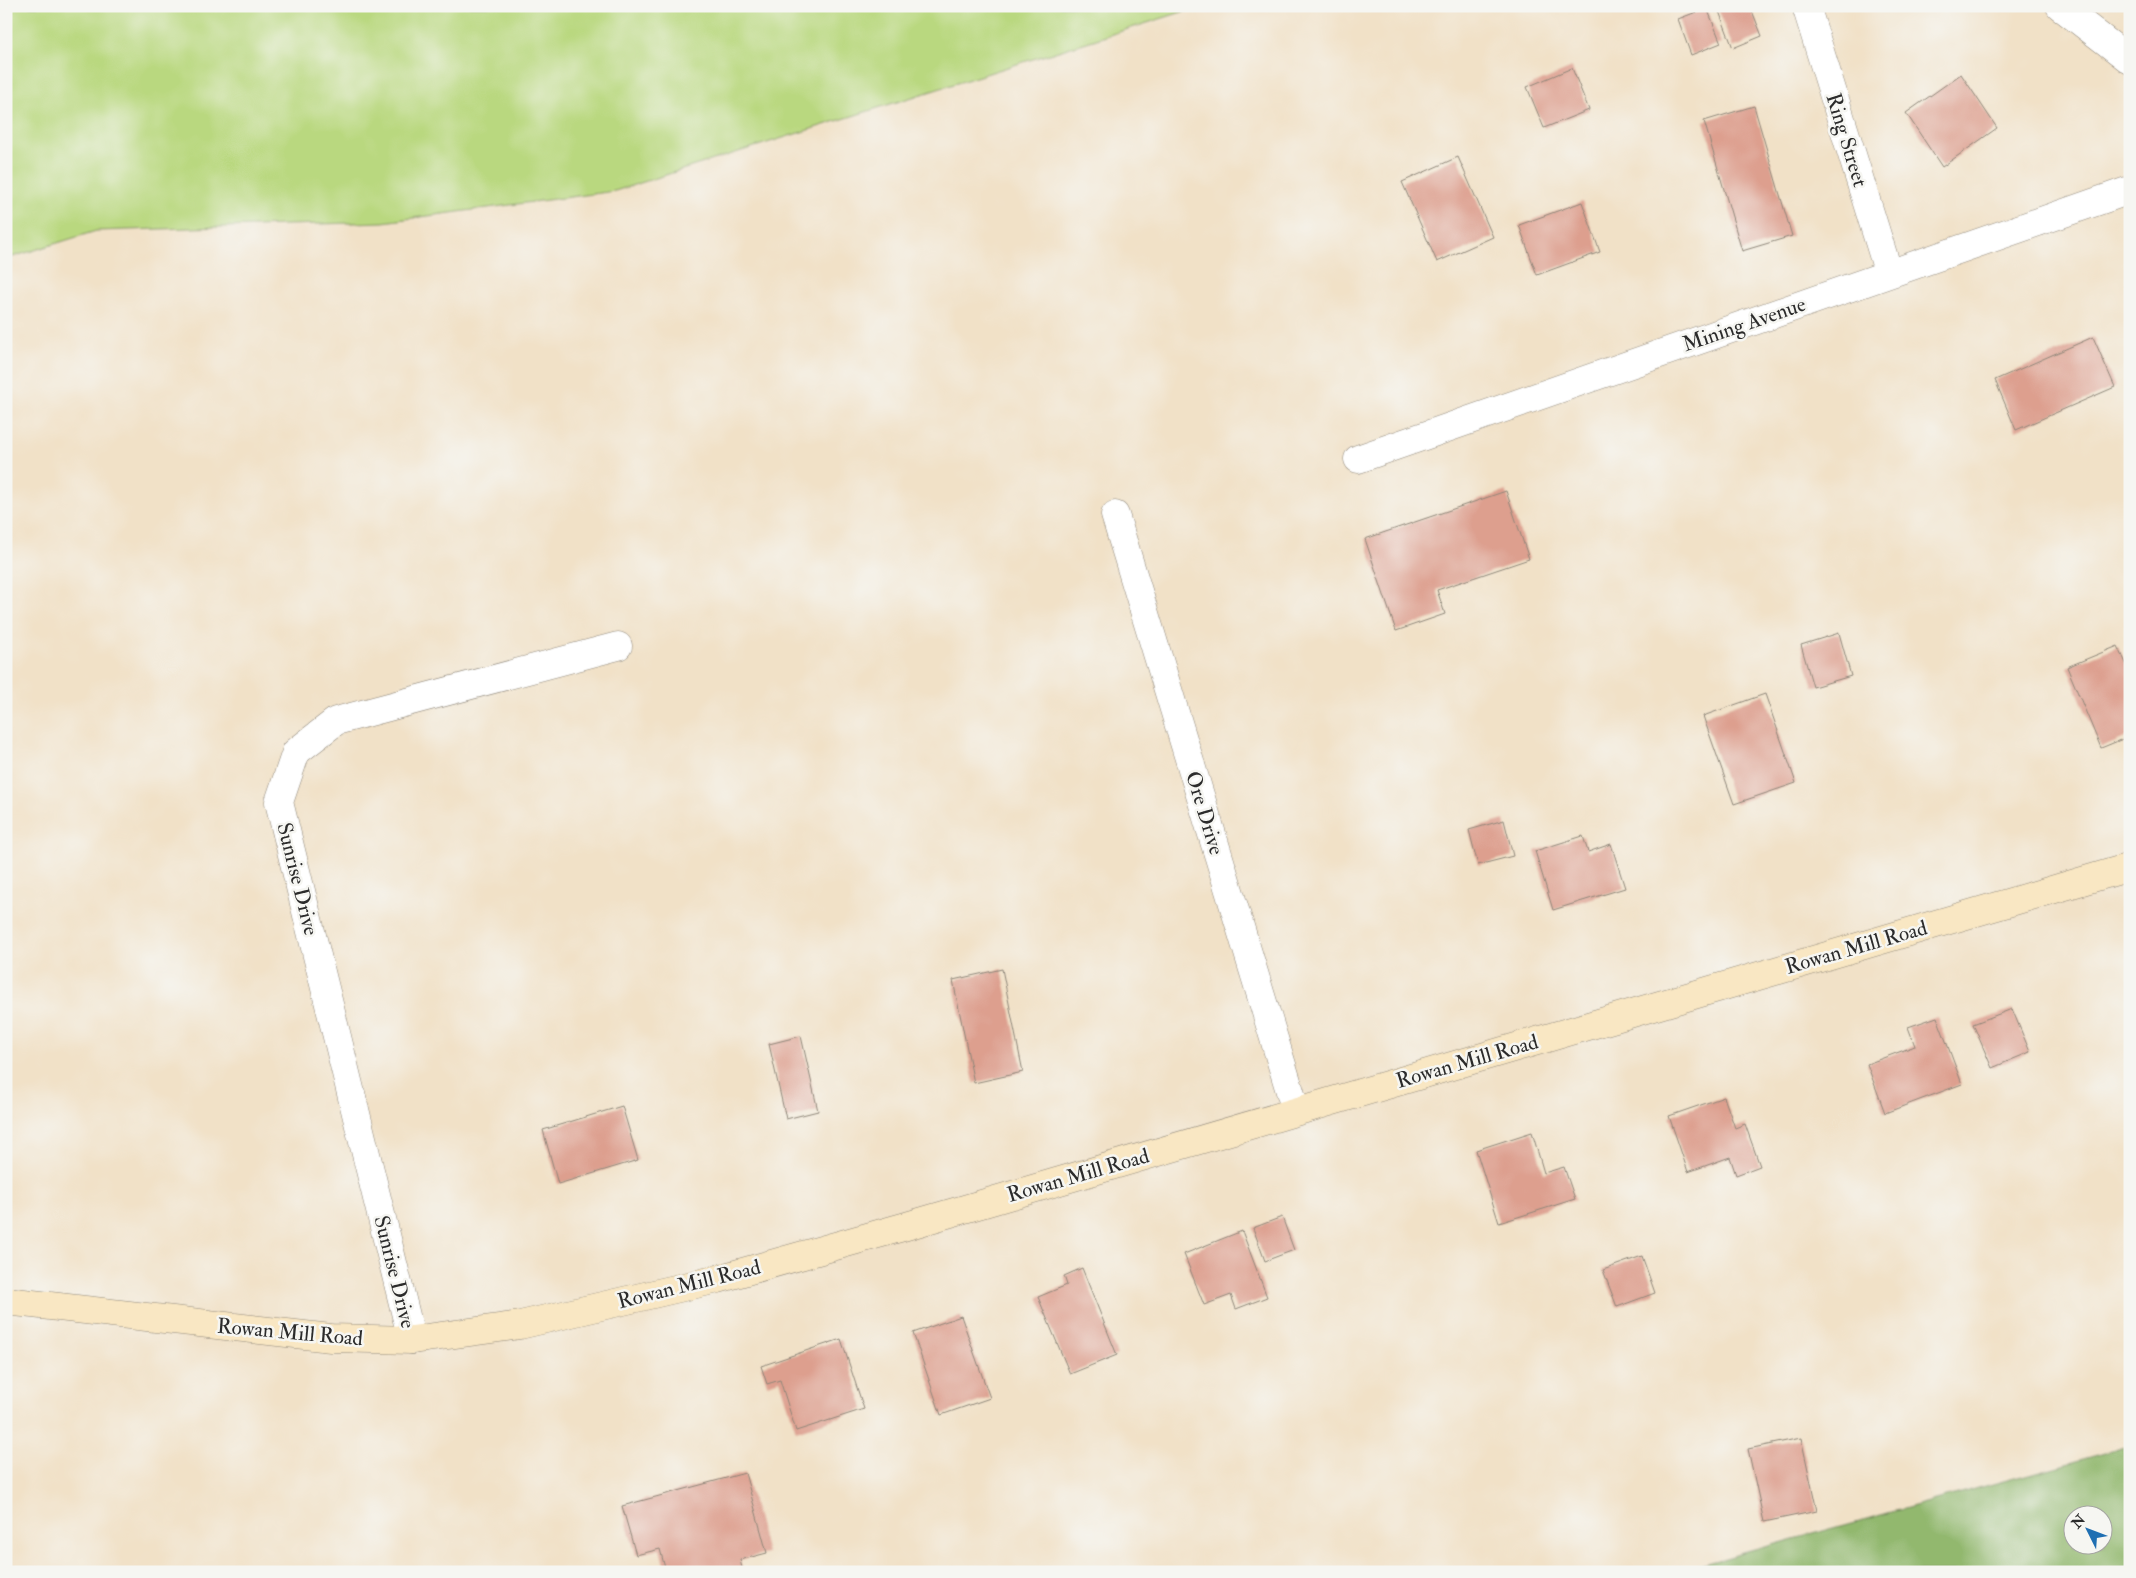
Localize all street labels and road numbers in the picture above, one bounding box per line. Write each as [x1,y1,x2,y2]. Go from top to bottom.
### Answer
street label: Ring Street [1819,90,1874,191]
street label: Mining Avenue [1679,291,1810,358]
street label: Ore Drive [1179,768,1230,858]
street label: Sunrise Drive [270,820,325,938]
street label: Rowan Mill Road [1782,914,1931,981]
street label: Rowan Mill Road [1393,1028,1542,1095]
street label: Rowan Mill Road [1004,1142,1153,1209]
street label: Sunrise Drive [367,1213,422,1331]
street label: Rowan Mill Road [615,1253,764,1315]
street label: Rowan Mill Road [216,1313,365,1352]

